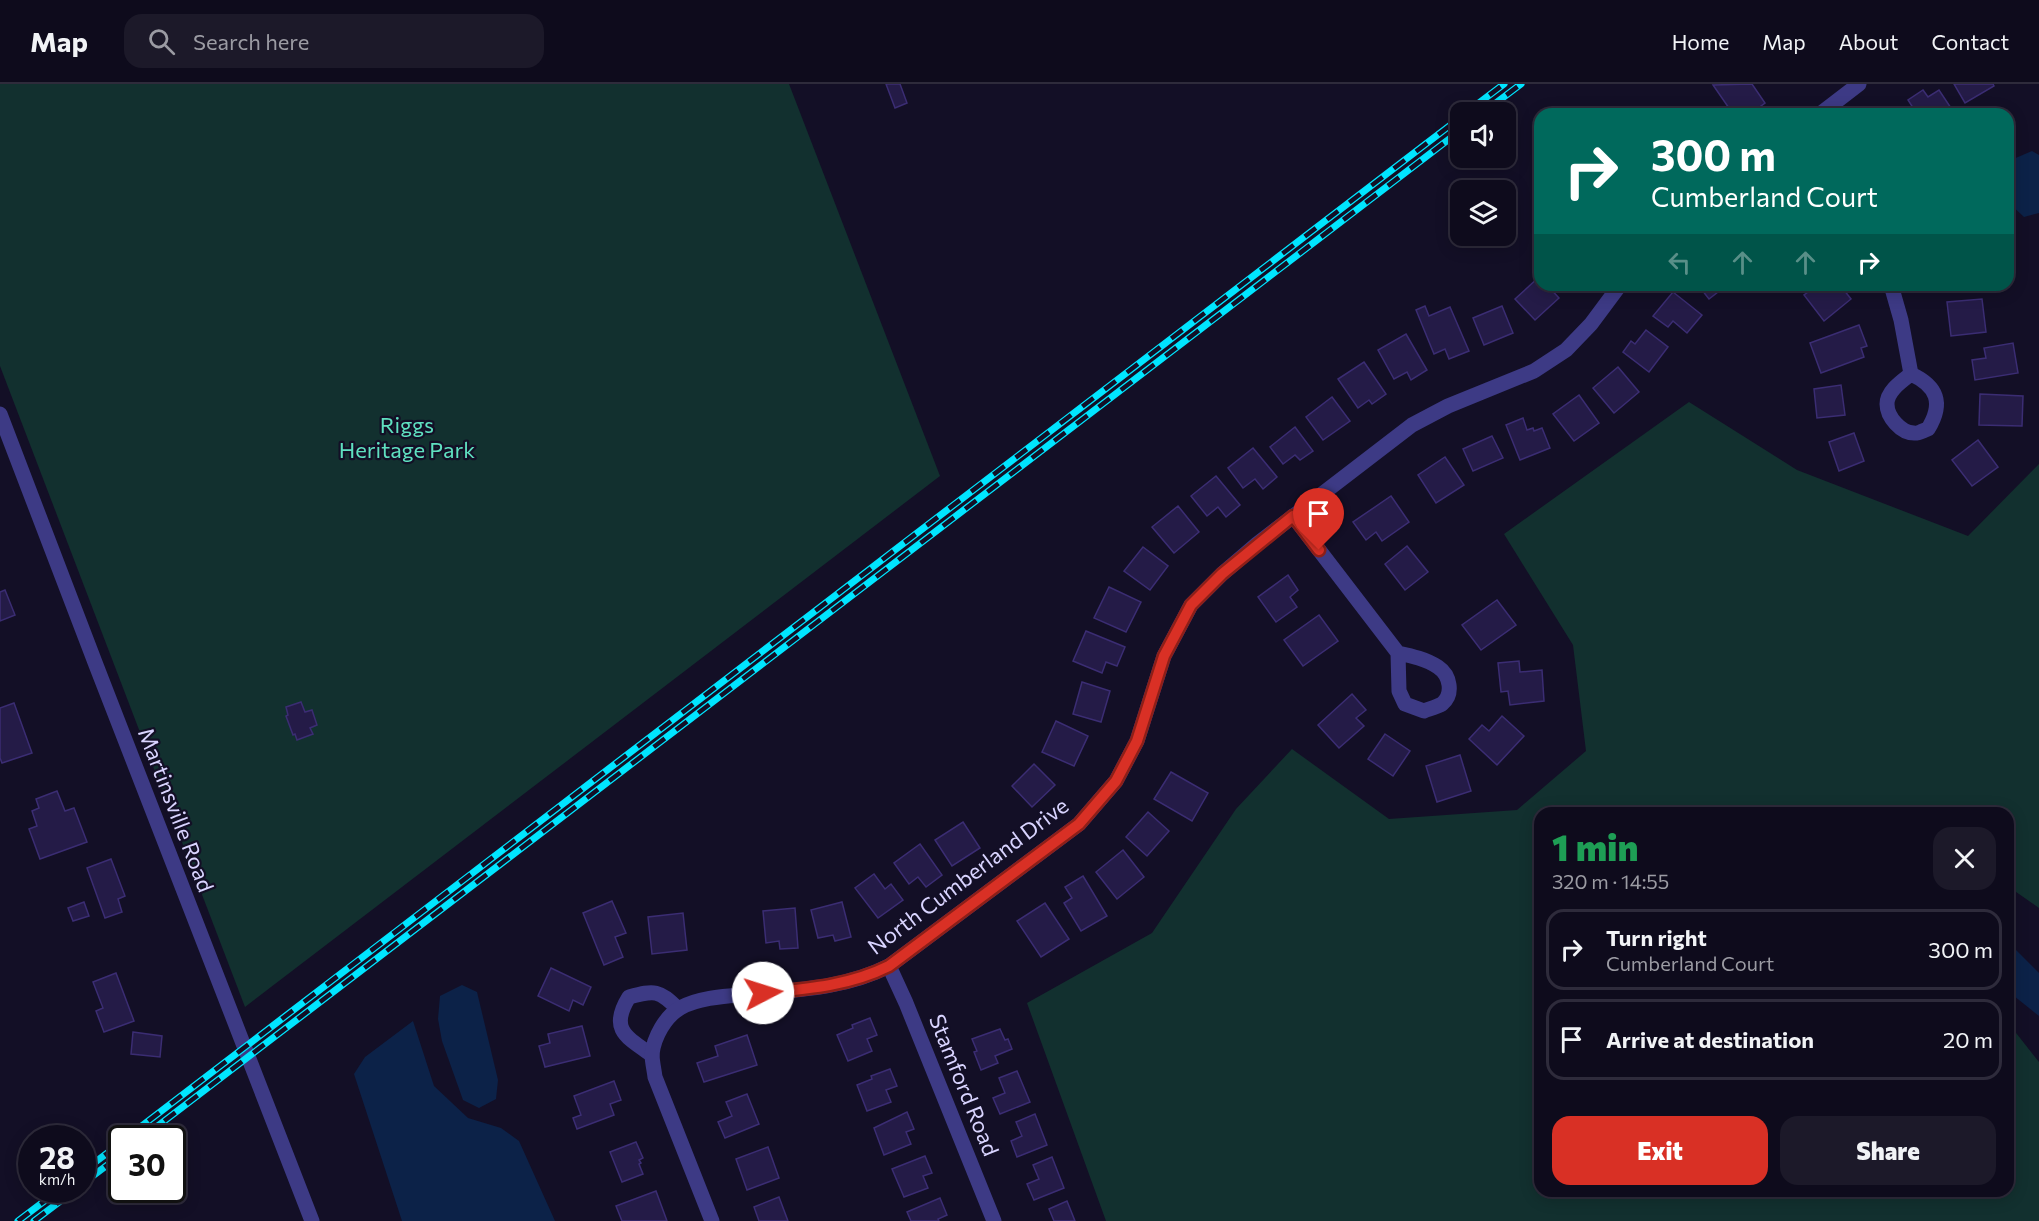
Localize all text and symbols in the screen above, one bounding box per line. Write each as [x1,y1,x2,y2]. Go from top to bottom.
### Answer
search box [124,14,544,68]
text: Map [30,24,88,58]
icon: search [145,25,178,58]
text: Search here [193,28,309,55]
text: Home [1672,29,1729,54]
text: Map [1762,29,1806,54]
text: About [1839,29,1898,54]
text: Contact [1931,29,2009,54]
map controls [1450,102,1516,246]
button: sound [1450,102,1516,168]
text: 300 m [1651,128,1776,180]
icon: right [1552,132,1630,210]
button: layers [1450,180,1516,246]
text: Cumberland Court [1651,180,1878,213]
icon: left [1663,246,1696,279]
icon: ahead [1726,246,1759,279]
icon: ahead [1789,246,1822,279]
icon: right [1852,246,1885,279]
park label: Riggs Heritage Park [339,411,475,463]
pin [1293,488,1344,550]
icon: arrive [1302,497,1335,530]
street label: Martinsville Road [133,724,220,896]
street label: North Cumberland Drive [862,791,1073,960]
text: 1 min [1552,824,1638,868]
button: close [1933,827,1996,890]
text: 320 m · 14:55 [1552,869,1669,893]
text: Turn right [1606,924,1707,951]
icon: right [1555,933,1588,966]
text: 300 m [1928,936,1993,963]
text: Cumberland Court [1606,951,1774,975]
position arrow [731,961,795,1025]
street label: Stamford Road [924,1010,1005,1160]
icon: arrive [1555,1023,1588,1056]
text: Arrive at destination [1606,1026,1814,1053]
text: 20 m [1943,1026,1993,1053]
button: Exit [1552,1116,1768,1185]
button: Share [1780,1116,1996,1185]
speed limit sign: 30 [108,1125,186,1203]
text: 28 [39,1138,75,1175]
text: km/h [39,1170,75,1188]

